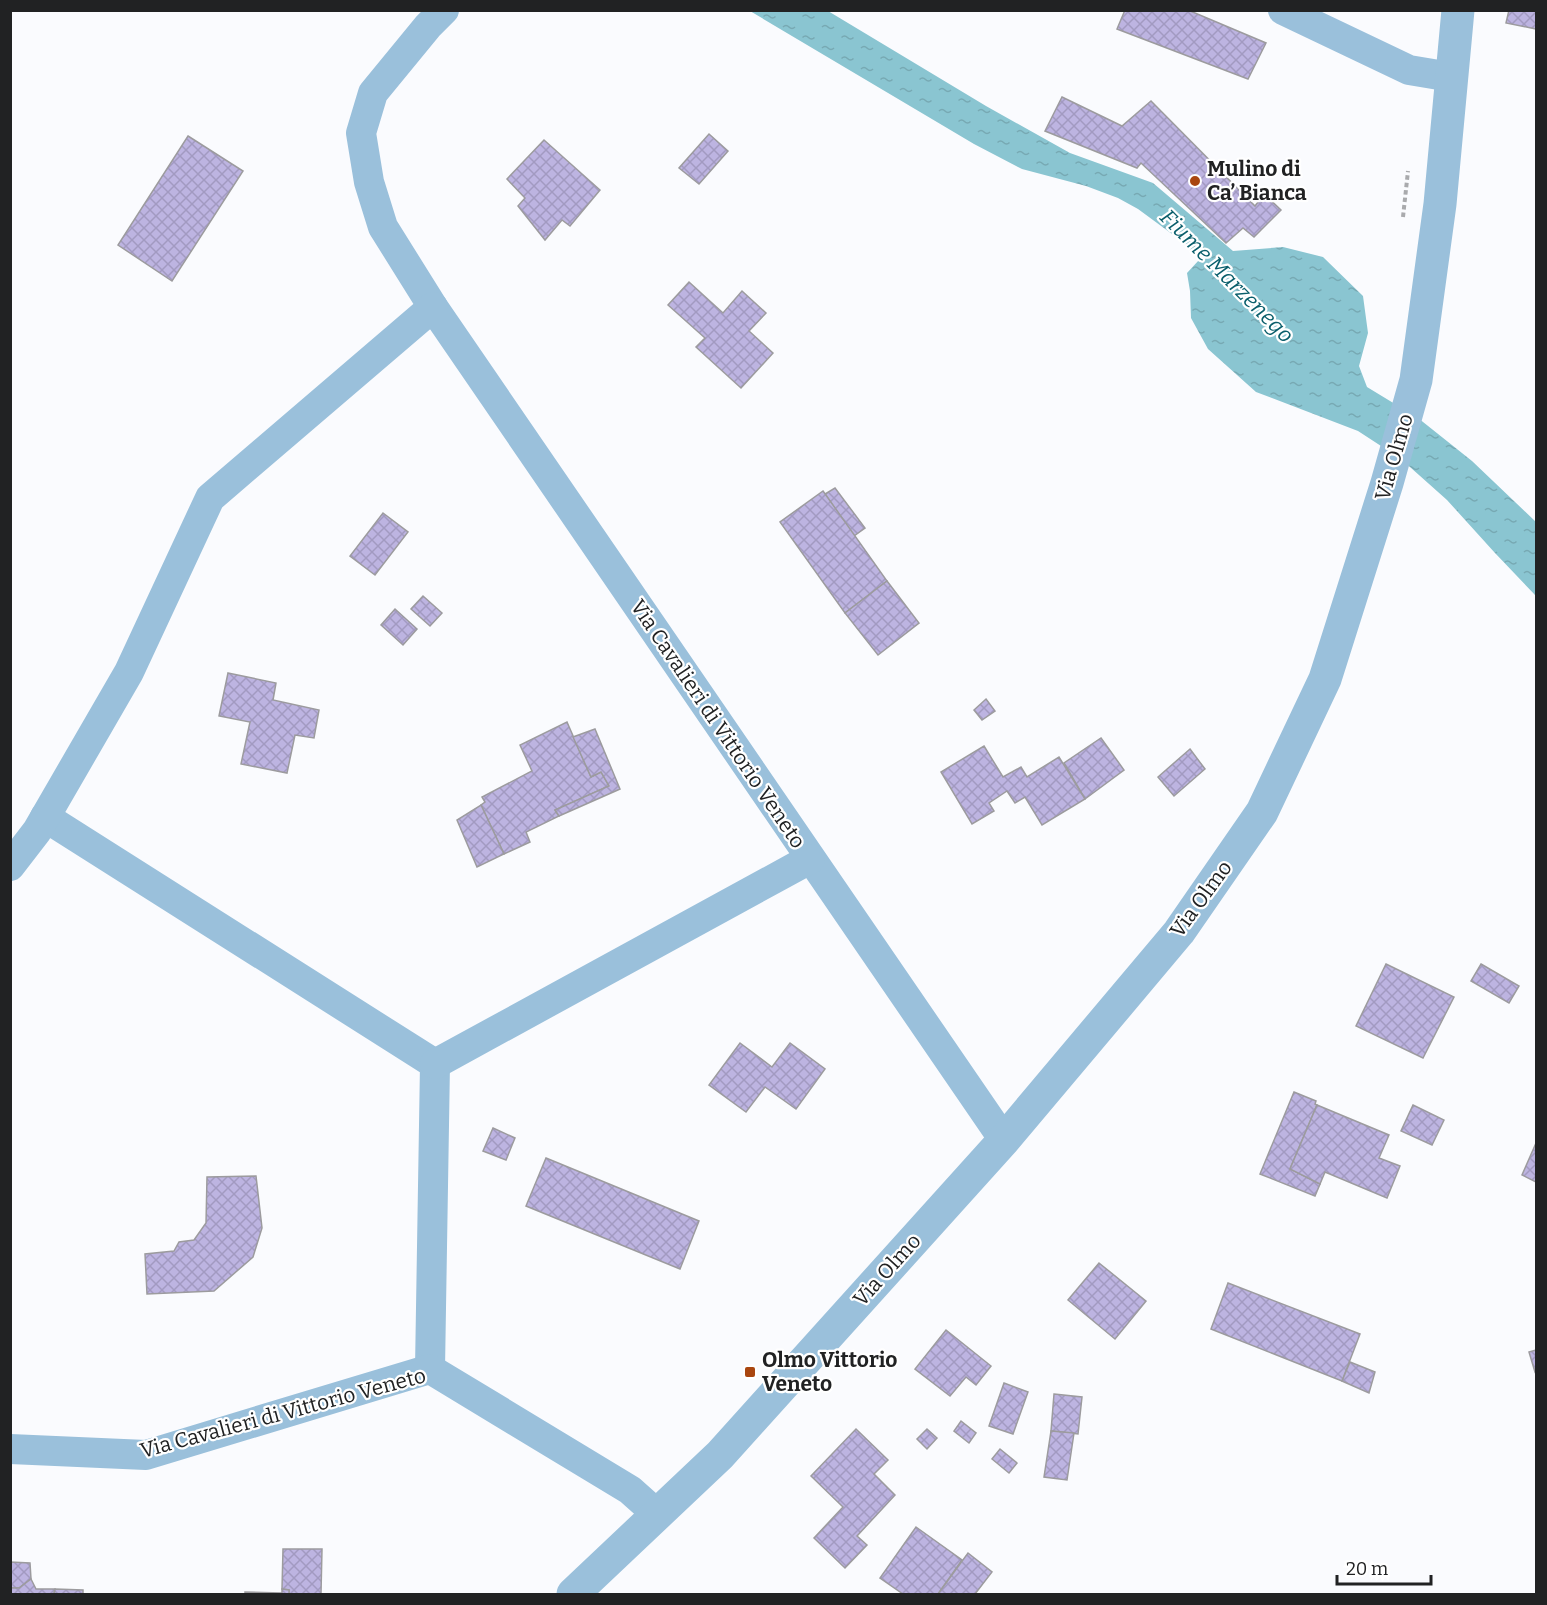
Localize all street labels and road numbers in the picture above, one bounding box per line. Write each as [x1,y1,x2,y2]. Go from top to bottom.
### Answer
street label: Via Olmo [1369,411,1419,503]
street label: Via Cavalieri di Vittorio Veneto [625,595,811,853]
street label: Via Olmo [1164,855,1238,943]
street label: Via Olmo [848,1228,926,1312]
street label: Via Cavalieri di Vittorio Veneto [137,1362,429,1464]

